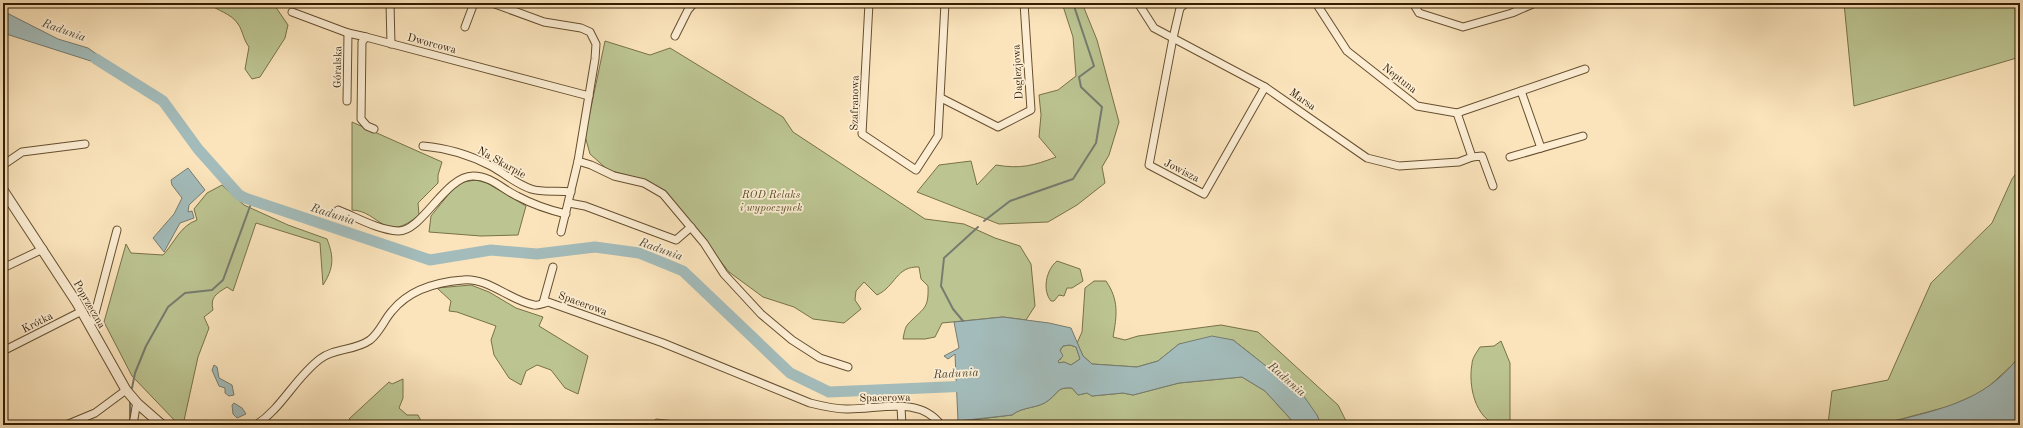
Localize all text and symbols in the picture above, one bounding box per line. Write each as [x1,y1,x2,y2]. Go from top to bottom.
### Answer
water label: Radunia [39,17,88,45]
street label: Dworcowa [406,33,458,56]
street label: Daglezjowa [1012,43,1025,100]
street label: Góralska [333,45,344,88]
street label: Neptuna [1380,62,1419,96]
street label: Szafranowa [850,75,861,131]
street label: Marsa [1287,87,1318,113]
street label: Na Skarpie [475,146,527,181]
street label: Jowisza [1162,158,1201,185]
park label: ROD Relaks i wypoczynek [740,190,803,214]
water label: Radunia [308,202,357,228]
water label: Radunia [636,236,685,264]
street label: Poprzeczna [71,279,107,331]
street label: Spacerowa [557,290,609,319]
street label: Krótka [20,311,56,336]
water label: Radunia [1264,360,1308,400]
water label: Radunia [932,367,980,381]
street label: Spacerowa [859,393,911,404]

